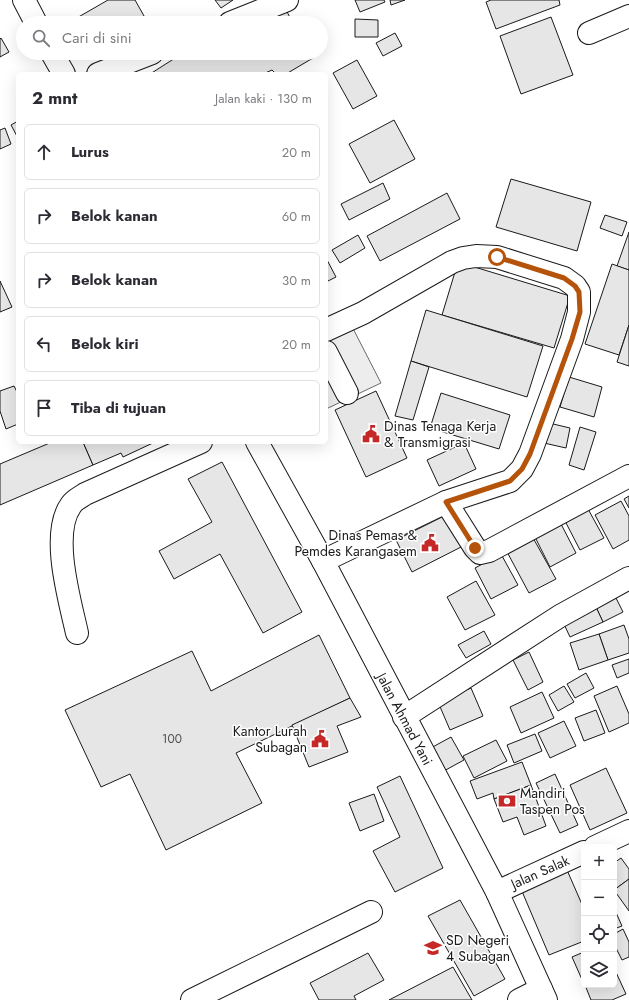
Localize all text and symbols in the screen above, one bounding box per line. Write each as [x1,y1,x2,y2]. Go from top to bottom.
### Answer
search box [16,16,328,60]
icon: search [30,27,52,49]
text: Cari di sini [62,27,132,49]
text: 2 mnt [32,86,77,110]
text: Jalan kaki · 130 m [215,89,312,108]
icon: ahead [33,141,55,163]
text: Lurus [71,141,109,163]
text: 20 m [282,143,311,162]
icon: right [33,205,55,227]
text: Belok kanan [71,205,158,227]
text: 60 m [282,207,311,226]
route start [488,248,506,266]
icon: right [33,269,55,291]
text: Belok kanan [71,269,158,291]
text: 30 m [282,271,311,290]
icon: left [33,333,55,355]
text: Belok kiri [71,333,139,355]
text: 20 m [282,335,311,354]
icon: arrive [33,397,55,419]
text: Tiba di tujuan [71,397,166,419]
place label: Dinas Tenaga Kerja & Transmigrasi [384,416,496,452]
public building icon: Dinas Tenaga Kerja & Transmigrasi [361,424,381,444]
place label: Dinas Pemas & Pemdes Karangasem [295,525,418,561]
public building icon: Dinas Pemas & Pemdes Karangasem [420,533,440,553]
route end [466,539,484,557]
street label: Jalan Ahmad Yani [371,667,438,769]
place label: Kantor Lurah Subagan [233,721,307,757]
public building icon: Kantor Lurah Subagan [310,729,330,749]
house number: 100 [162,730,182,748]
place label: Mandiri Taspen Pos [520,783,585,819]
bank icon: Mandiri Taspen Pos [497,791,517,811]
map controls [581,844,617,988]
button: + [581,844,617,880]
street label: Jalan Salak [506,850,573,895]
button: − [581,880,617,916]
button: locate [581,916,617,952]
place label: SD Negeri 4 Subagan [446,930,510,966]
school or university icon: SD Negeri 4 Subagan [423,938,443,958]
button: layers [581,952,617,988]

